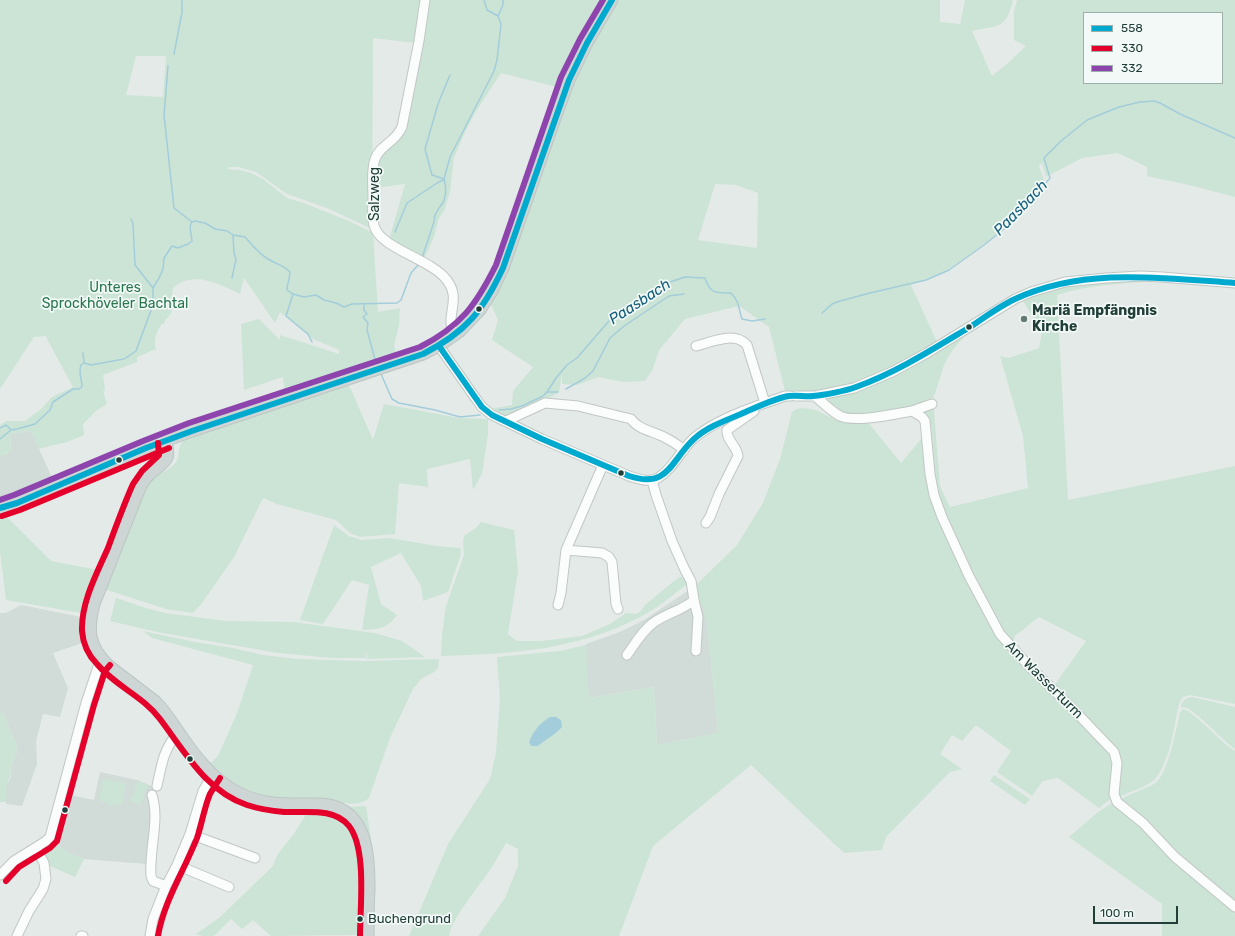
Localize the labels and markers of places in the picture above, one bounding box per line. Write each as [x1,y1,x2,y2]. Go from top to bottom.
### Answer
place label: Mariä Empfängnis Kirche [1032,303,1157,336]
unlabelled marker [474,304,484,314]
marker: Mariä Empfängnis Kirche [1019,314,1029,324]
unlabelled marker [964,322,974,332]
unlabelled marker [114,455,124,465]
unlabelled marker [616,468,626,478]
unlabelled marker [185,754,195,764]
unlabelled marker [60,805,70,815]
place label: Buchengrund [368,911,451,927]
marker: Buchengrund [355,914,365,924]

